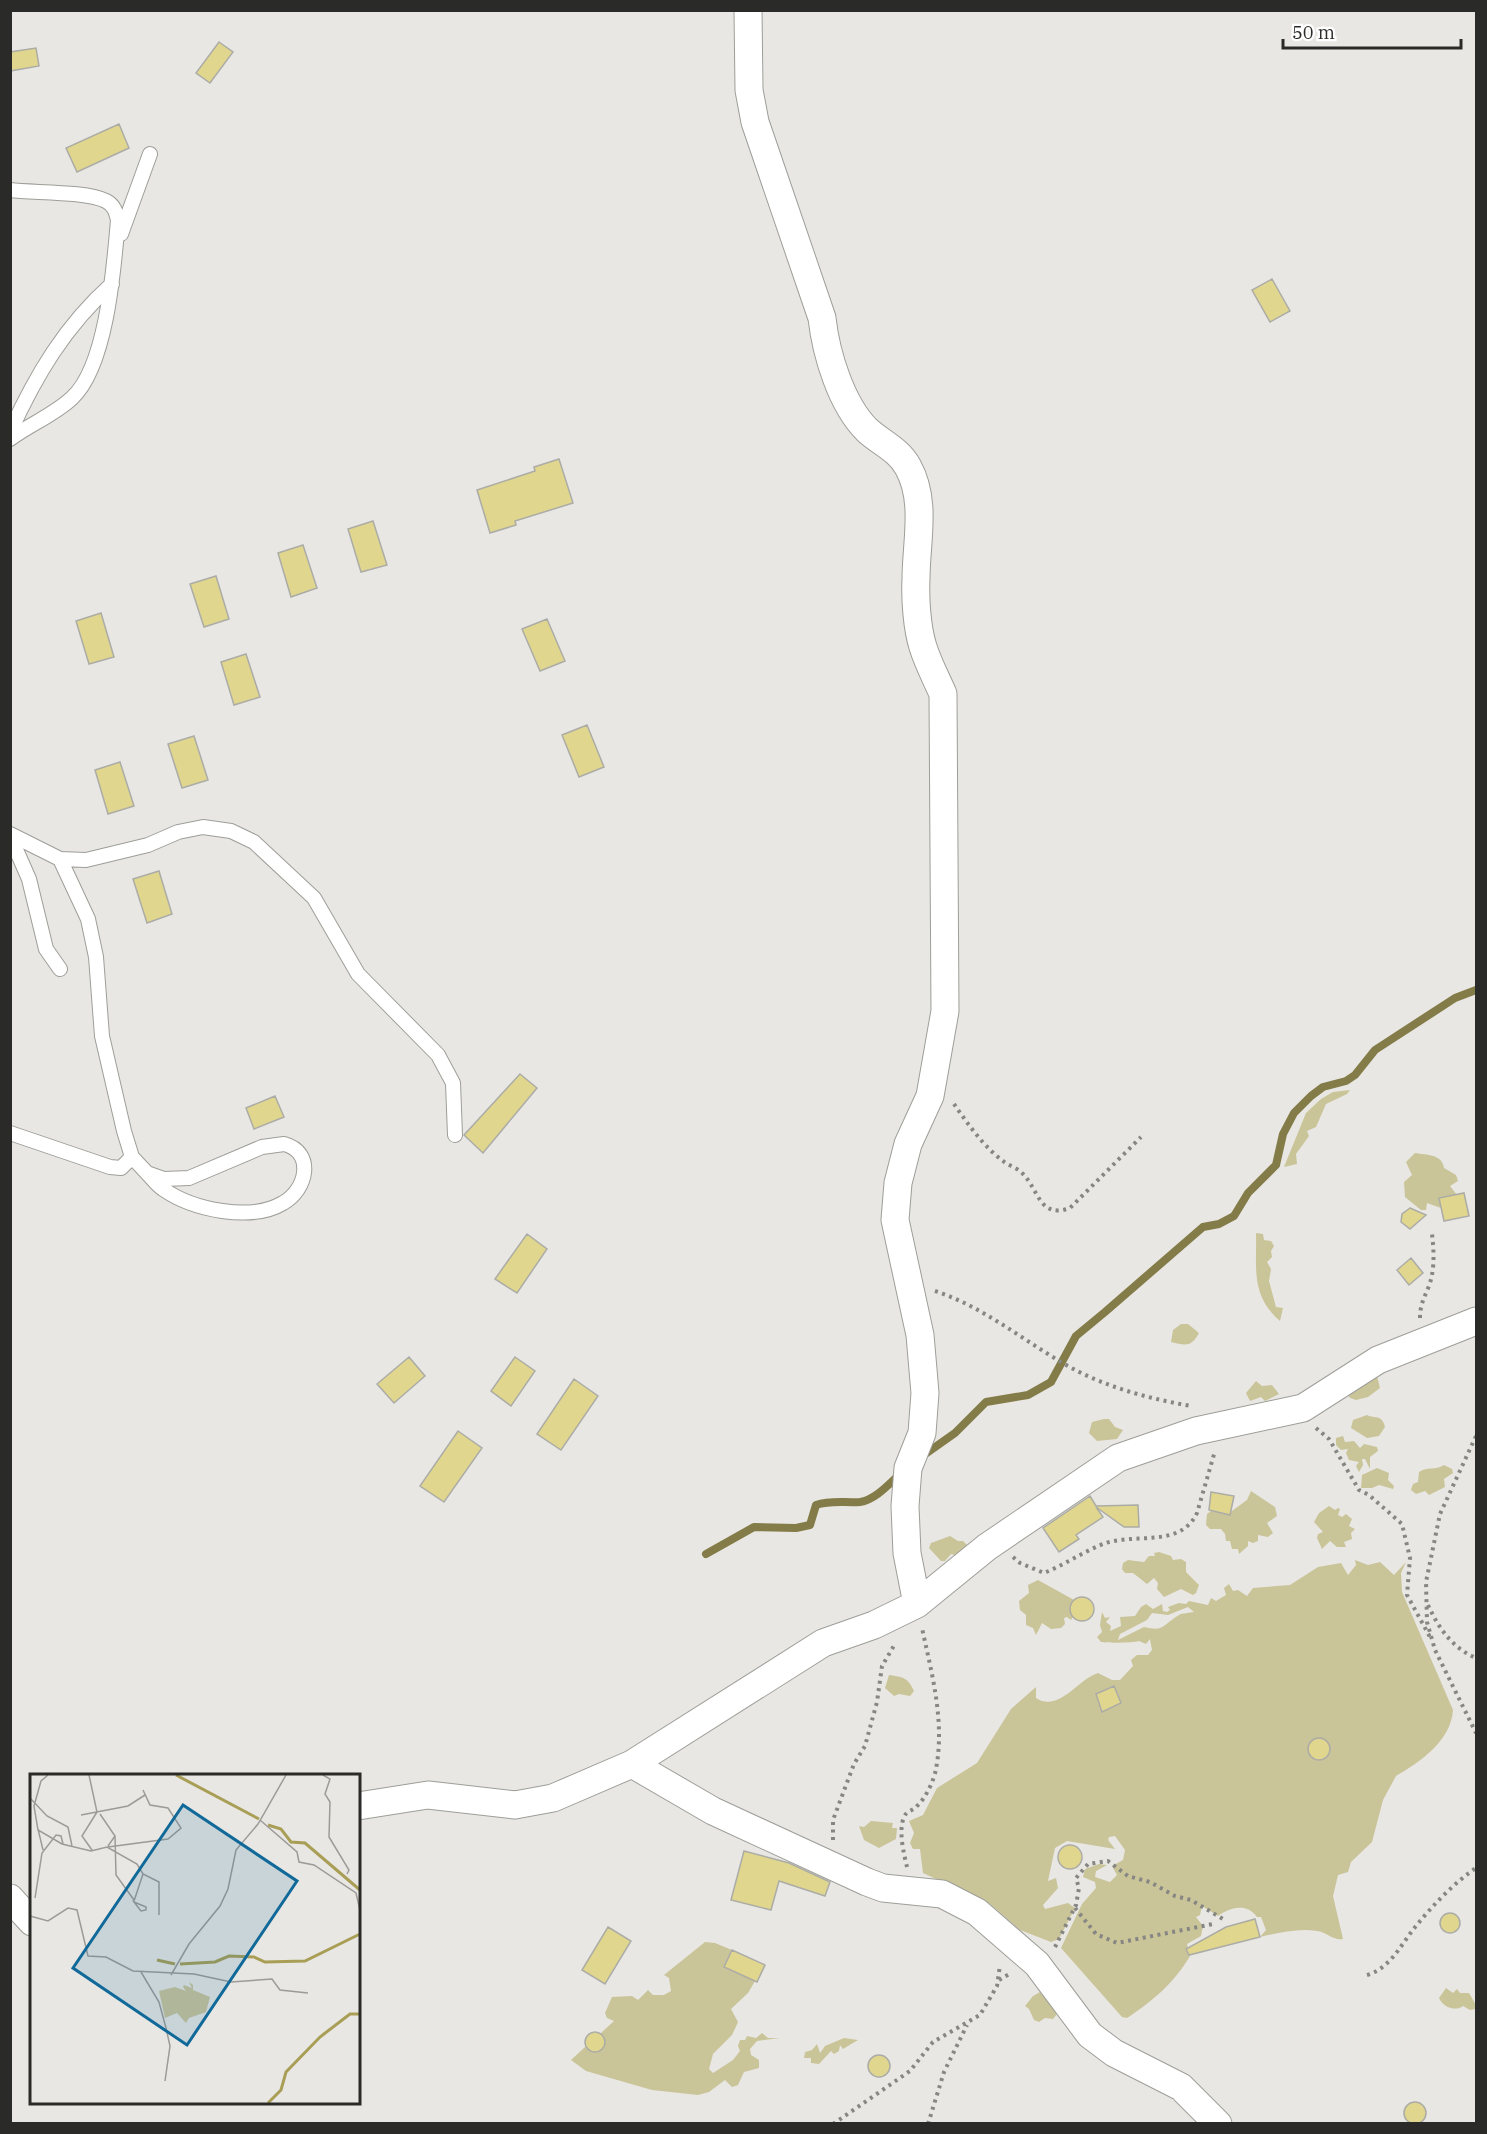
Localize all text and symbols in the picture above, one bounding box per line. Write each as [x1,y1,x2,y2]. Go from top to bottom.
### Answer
scale bar [1283,12,1462,50]
text: 50 m [1292,21,1335,44]
inset map [30,1774,360,2104]

